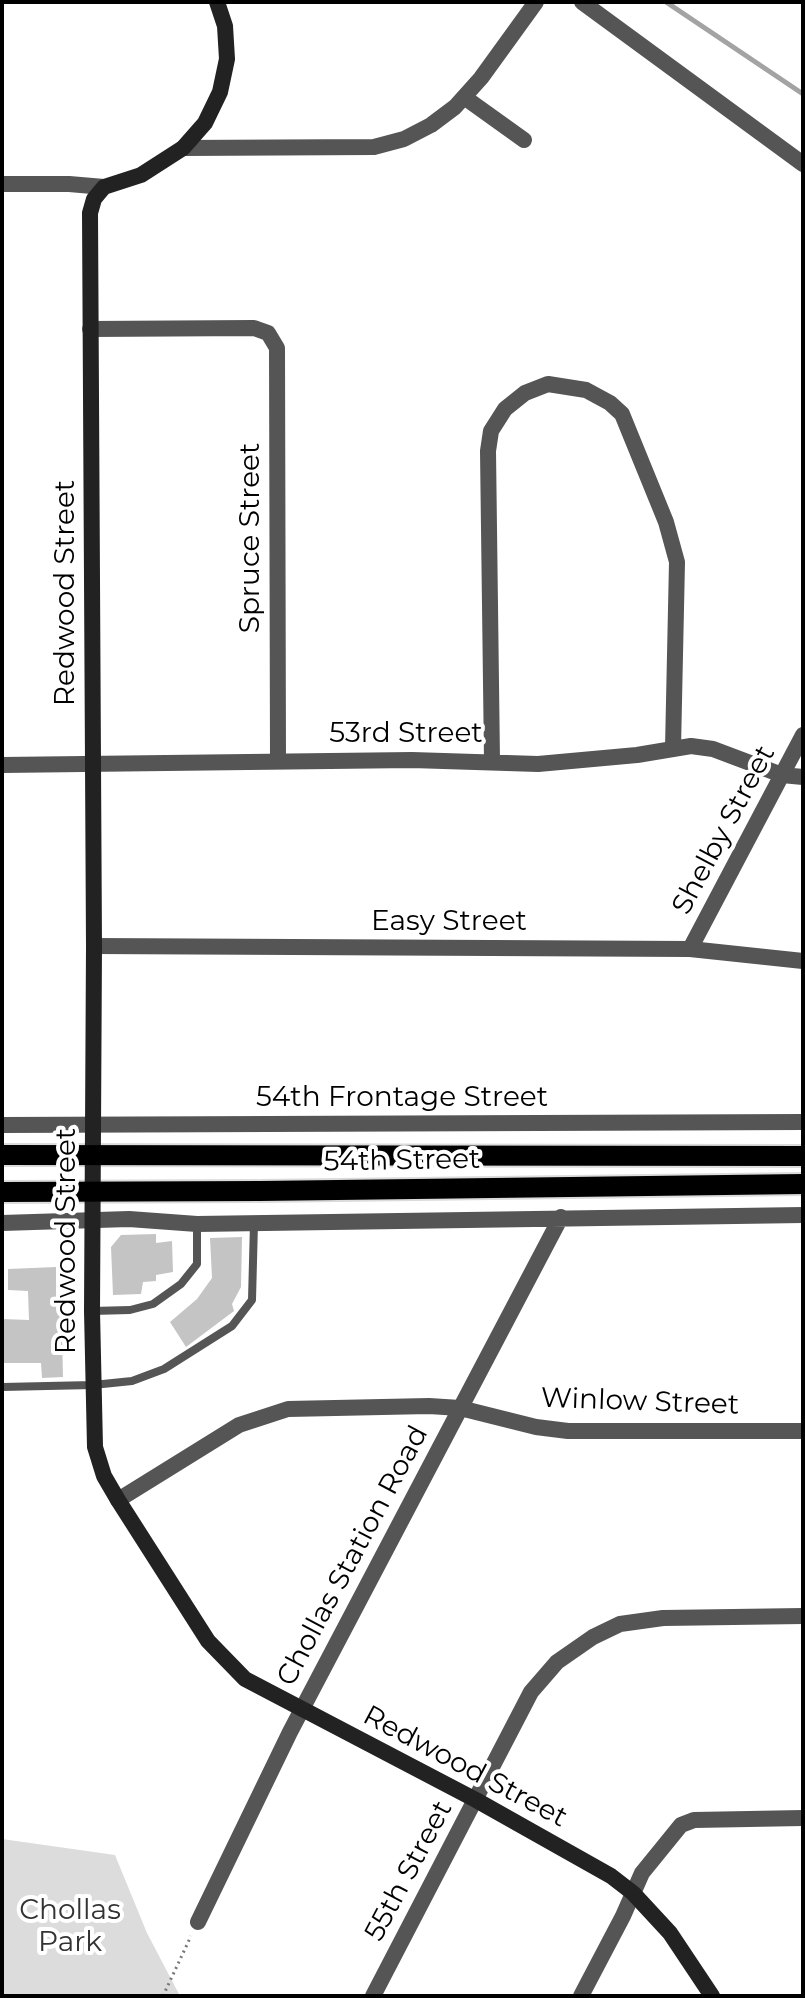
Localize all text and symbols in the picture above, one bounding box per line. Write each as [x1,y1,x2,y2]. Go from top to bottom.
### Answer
street label: Spruce Street [234,443,268,633]
street label: Redwood Street [49,480,83,706]
street label: 53rd Street [329,717,483,751]
street label: Shelby Street [665,740,783,920]
street label: Easy Street [371,905,527,939]
street label: 54th Frontage Street [256,1081,548,1115]
street label: Redwood Street [50,1128,84,1354]
street label: 54th Street [323,1143,481,1179]
street label: Winlow Street [540,1382,740,1422]
street label: Chollas Station Road [270,1420,436,1692]
street label: Redwood Street [357,1699,573,1835]
street label: 55th Street [358,1795,460,1947]
park label: Chollas Park [19,1894,121,1960]

